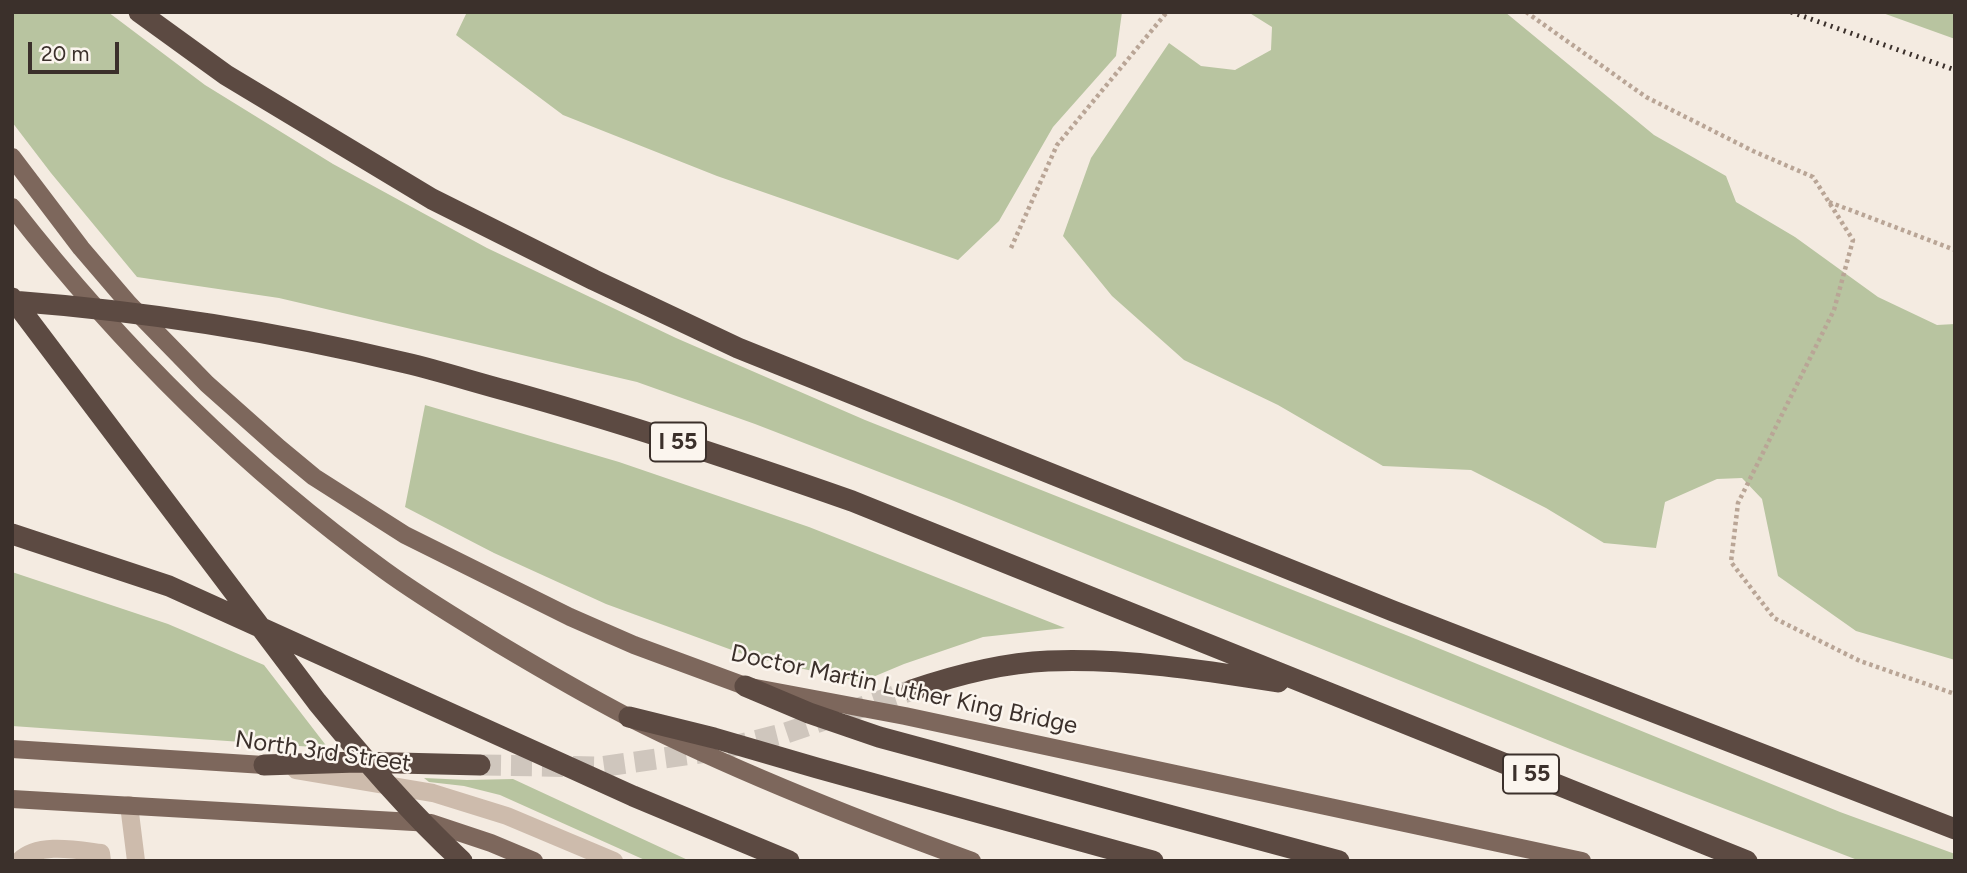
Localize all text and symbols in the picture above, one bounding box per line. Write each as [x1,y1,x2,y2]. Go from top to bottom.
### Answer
scale bar [32,28,122,72]
text: 20 m [41,41,89,66]
road number: I 55 [650,422,706,462]
street label: Doctor Martin Luther King Bridge [728,639,1080,741]
street label: North 3rd Street [233,725,413,779]
road number: I 55 [1503,754,1559,794]

